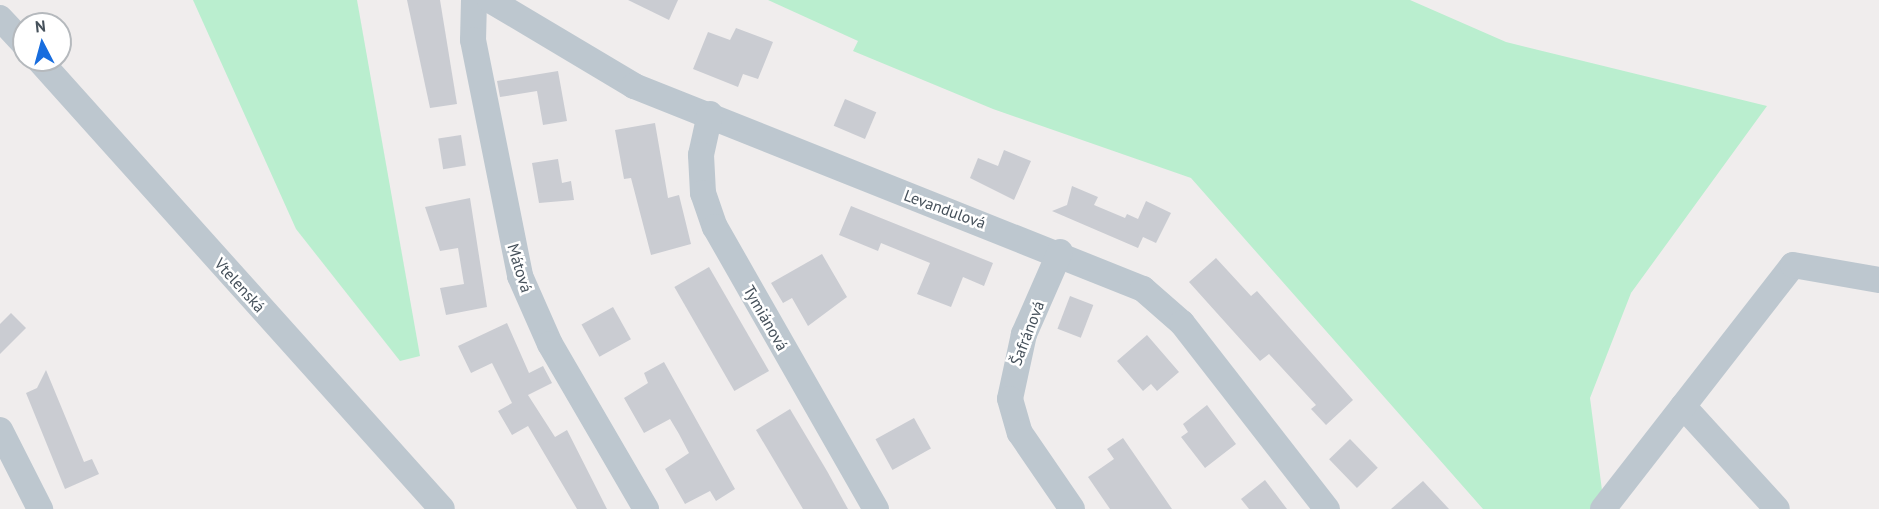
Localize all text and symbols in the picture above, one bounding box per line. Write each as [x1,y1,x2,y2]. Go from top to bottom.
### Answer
north arrow [12,12,72,72]
text: N [34,16,47,37]
street label: Levandulová [902,185,988,233]
street label: Mátová [504,241,536,295]
street label: Vtelenská [211,254,269,316]
street label: Tymiánová [740,282,792,354]
street label: Šafránová [1006,298,1048,368]

